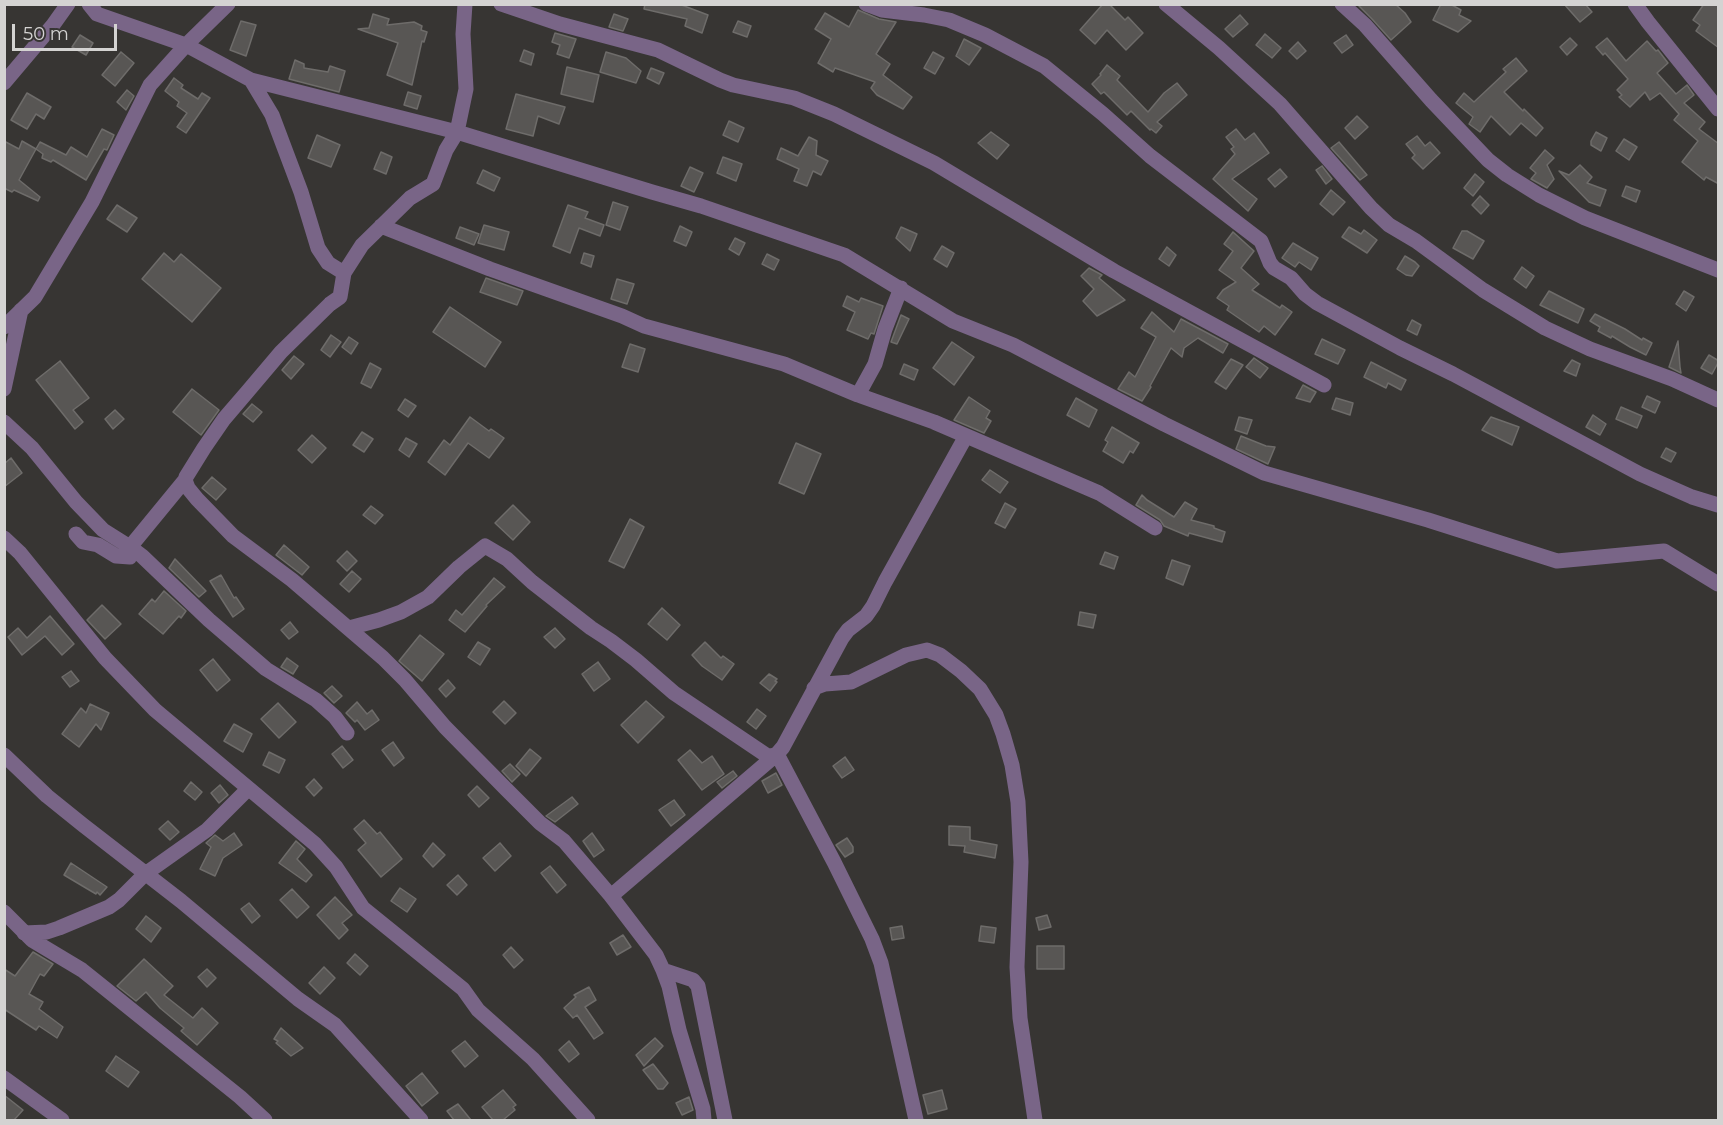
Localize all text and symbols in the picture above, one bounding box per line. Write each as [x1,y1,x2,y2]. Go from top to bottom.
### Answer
scale bar [15,12,120,50]
text: 50 m [23,23,69,45]

